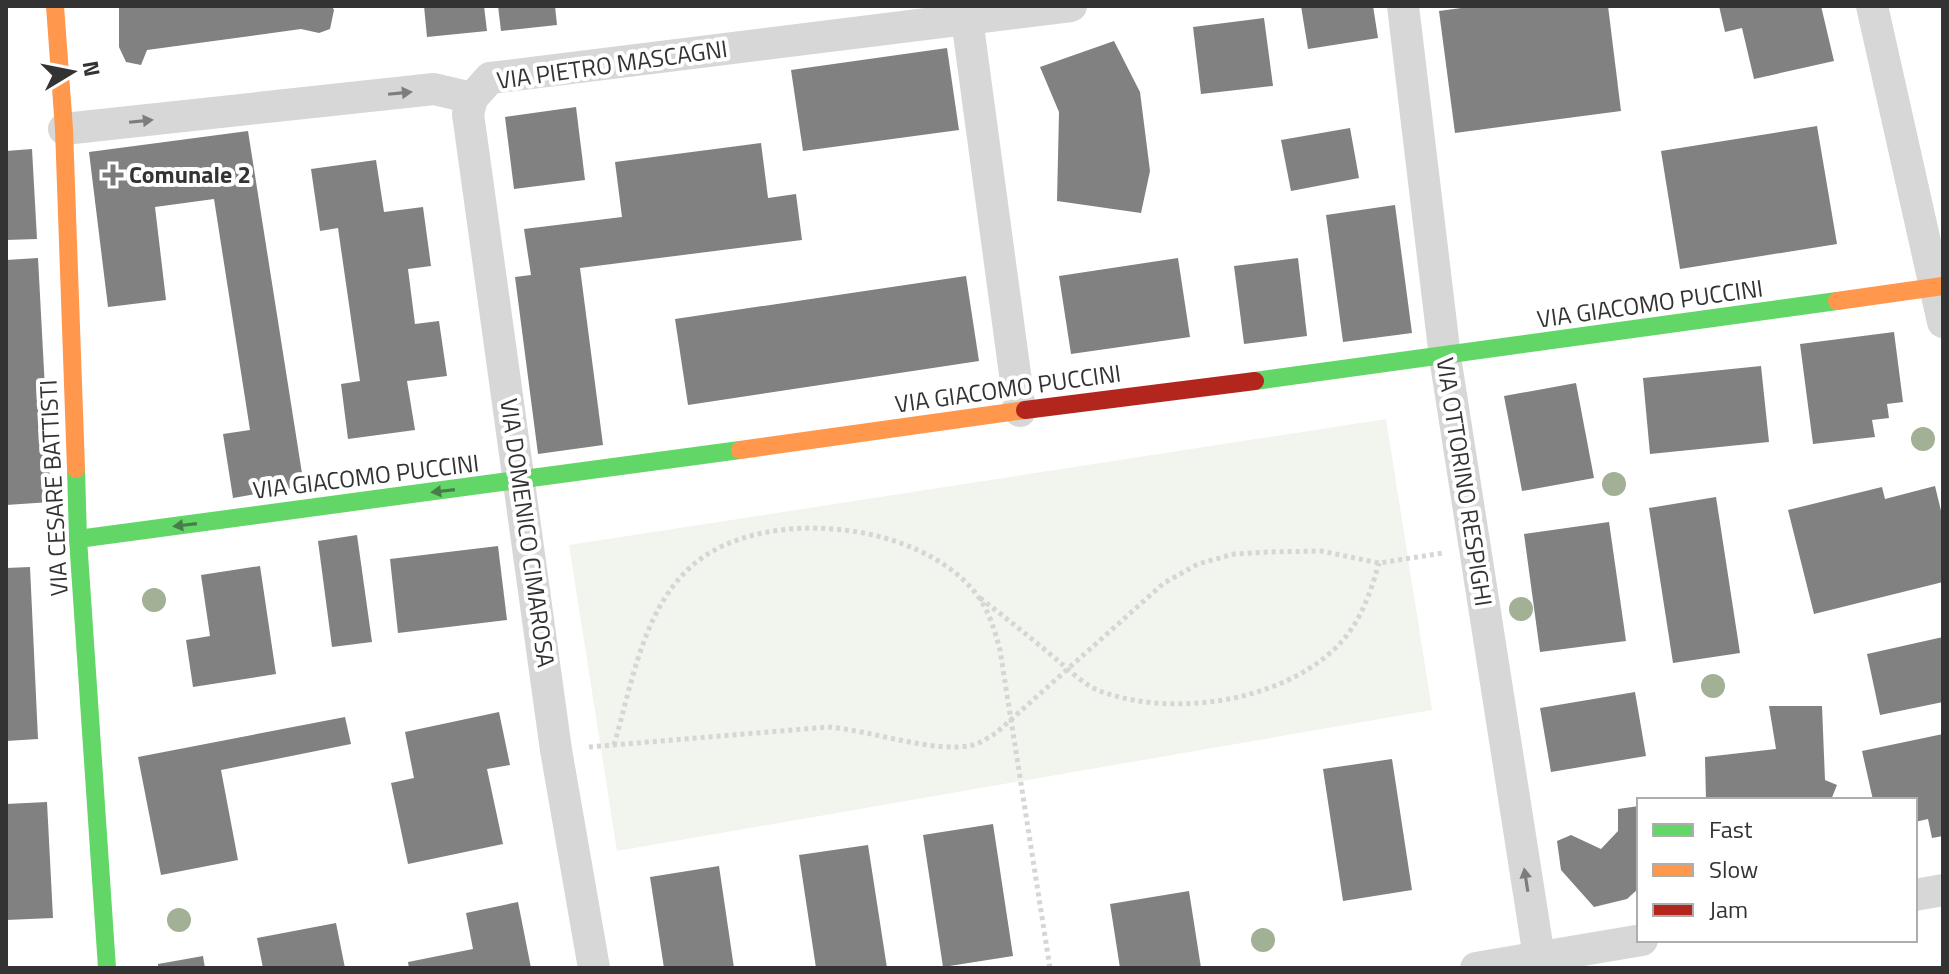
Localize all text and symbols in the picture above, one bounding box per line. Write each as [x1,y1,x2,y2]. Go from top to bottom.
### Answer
street label: VIA PIETRO MASCAGNI [494,30,730,98]
north arrow [32,32,112,112]
text: N [74,58,110,79]
one-way arrow [388,86,413,99]
one-way arrow [129,114,154,127]
place label: Comunale 2 [129,156,251,192]
marker: Comunale 2 [104,166,122,184]
street label: VIA GIACOMO PUCCINI [1535,269,1765,337]
street label: VIA GIACOMO PUCCINI [893,354,1123,422]
street label: VIA OTTORINO RESPIGHI [1428,355,1502,609]
street label: VIA CESARE BATTISTI [29,379,77,597]
street label: VIA DOMENICO CIMAROSA [491,396,565,670]
street label: VIA GIACOMO PUCCINI [251,444,481,508]
one-way arrow [430,485,455,498]
one-way arrow [172,519,197,532]
legend [1637,798,1917,942]
text: Fast [1709,811,1753,847]
text: Slow [1709,851,1758,887]
one-way arrow [1519,867,1532,892]
text: Jam [1709,891,1748,927]

